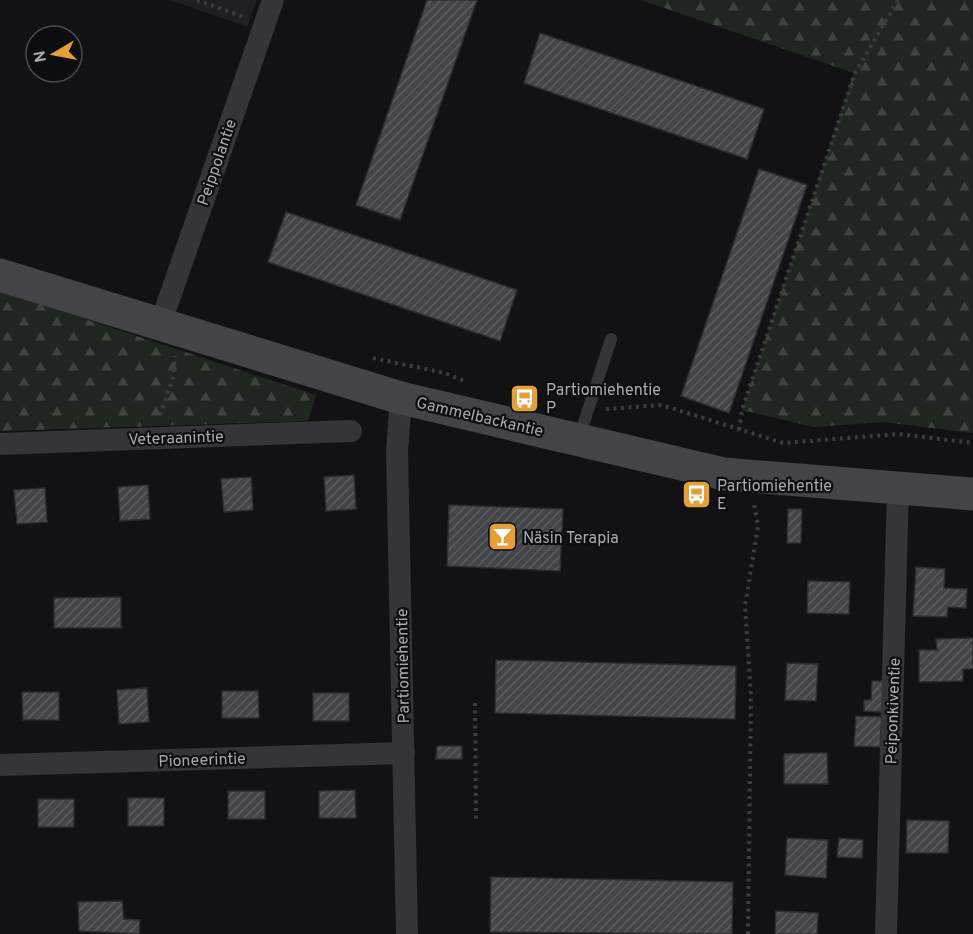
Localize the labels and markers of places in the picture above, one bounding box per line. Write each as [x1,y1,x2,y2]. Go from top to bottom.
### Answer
place label: Partiomiehentie P [546,381,661,419]
bus stop icon: Partiomiehentie P [509,382,541,414]
place label: Partiomiehentie E [717,477,832,515]
bus stop icon: Partiomiehentie E [680,478,712,510]
bar icon: Näsin Terapia [486,521,518,553]
place label: Näsin Terapia [523,529,619,549]

